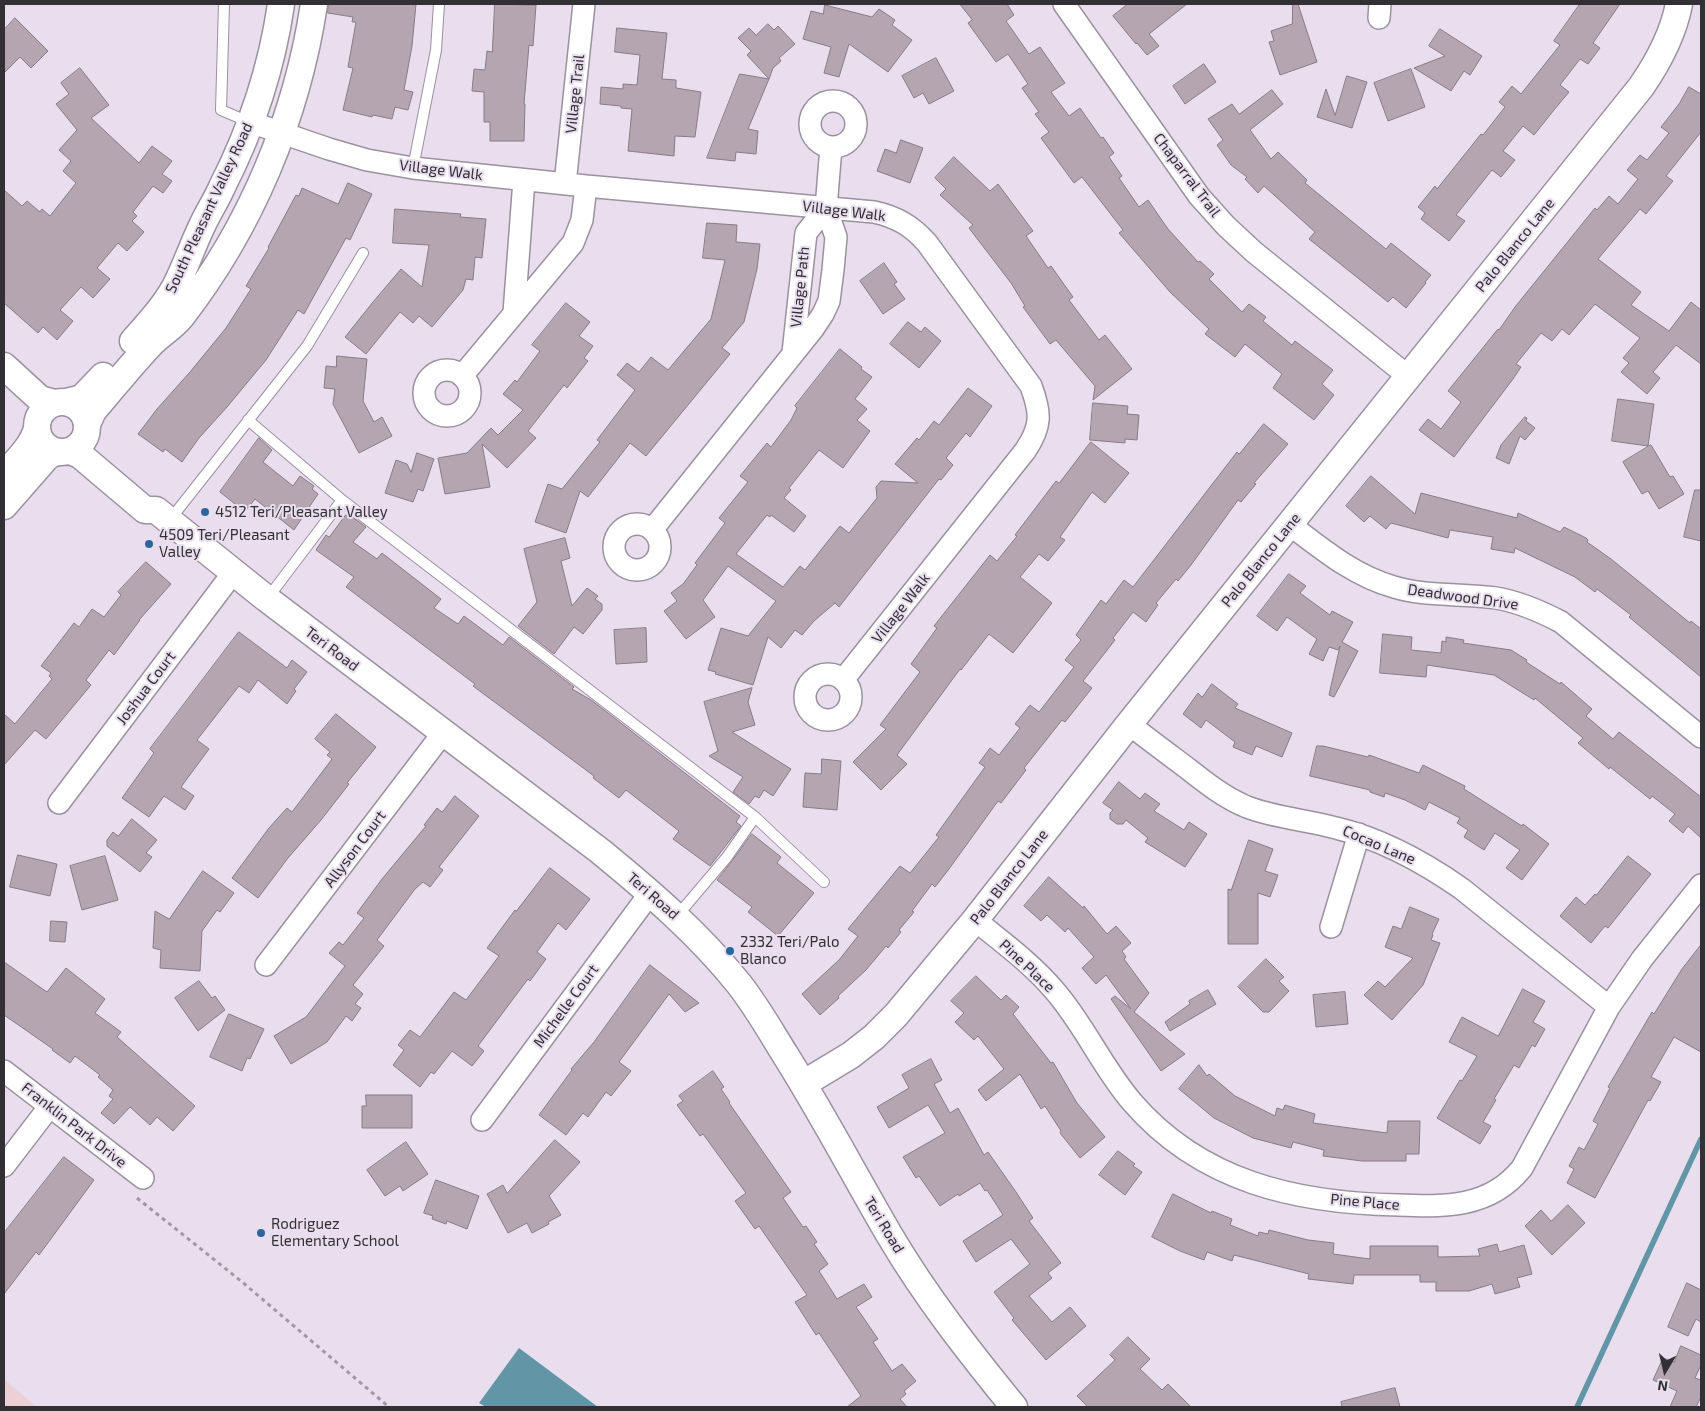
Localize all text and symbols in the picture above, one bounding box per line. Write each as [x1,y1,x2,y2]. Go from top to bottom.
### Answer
street label: Village Trail [562,54,588,134]
street label: South Pleasant Valley Road [162,120,256,296]
street label: Chaparral Trail [1150,130,1224,220]
street label: Village Walk [398,156,484,184]
street label: Palo Blanco Lane [1472,194,1558,296]
street label: Village Walk [801,197,887,225]
street label: Village Path [787,246,813,328]
place label: 4512 Teri/Pleasant Valley [215,503,388,521]
marker: 4512 Teri/Pleasant Valley [199,506,211,518]
street label: Palo Blanco Lane [1218,509,1304,611]
place label: 4509 Teri/Pleasant Valley [159,526,290,561]
marker: 4509 Teri/Pleasant Valley [143,538,155,550]
street label: Village Walk [868,569,934,647]
street label: Deadwood Drive [1406,580,1520,614]
street label: Teri Road [302,623,362,675]
street label: Joshua Court [113,648,179,728]
street label: Allyson Court [320,807,390,891]
street label: Cocao Lane [1340,822,1418,868]
street label: Palo Blanco Lane [966,826,1052,928]
street label: Teri Road [623,869,683,923]
place label: 2332 Teri/Palo Blanco [740,933,839,968]
street label: Pine Place [995,936,1059,996]
marker: 2332 Teri/Palo Blanco [724,945,736,957]
street label: Michelle Court [530,961,602,1051]
street label: Franklin Park Drive [18,1078,130,1172]
street label: Pine Place [1330,1190,1400,1214]
street label: Teri Road [860,1193,908,1257]
place label: Rodriguez Elementary School [271,1215,399,1250]
marker: Rodriguez Elementary School [255,1227,267,1239]
north arrow [1640,1346,1690,1396]
text: N [1656,1377,1669,1395]

